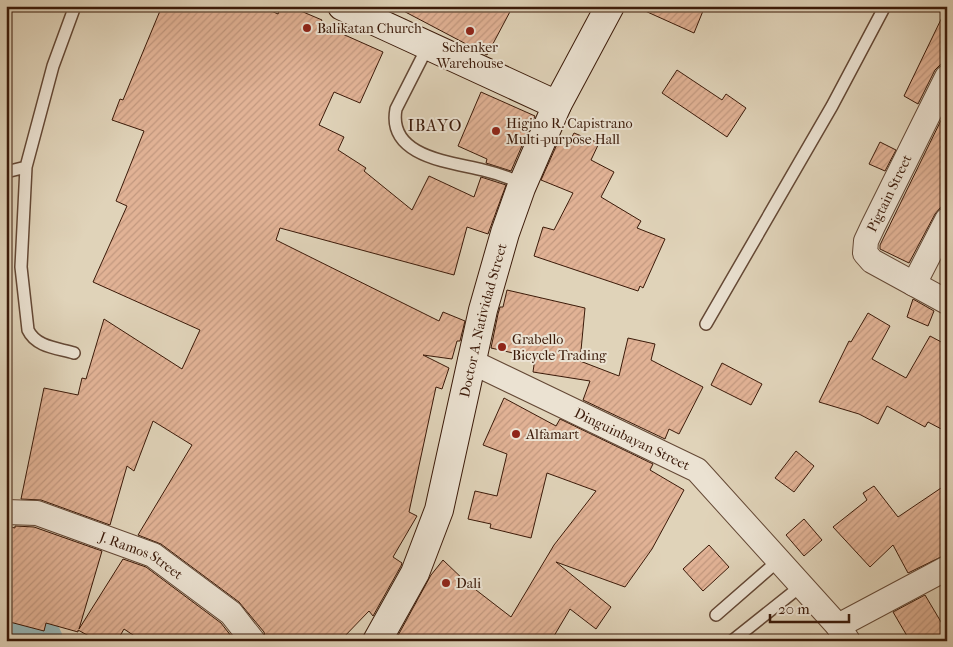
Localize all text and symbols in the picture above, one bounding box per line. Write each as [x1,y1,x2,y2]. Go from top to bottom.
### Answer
place label: Balikatan Church [317,20,422,37]
marker: Balikatan Church [301,22,313,34]
marker: Schenker Warehouse [464,25,476,37]
place label: Schenker Warehouse [436,39,503,72]
place label: Higino R. Capistrano Multi-purpose Hall [506,115,633,148]
district label: IBAYO [408,116,462,135]
marker: Higino R. Capistrano Multi-purpose Hall [490,125,502,137]
street label: Pigtain Street [863,152,915,235]
street label: Doctor A. Natividad Street [456,241,511,399]
place label: Grabello Bicycle Trading [512,331,607,364]
marker: Grabello Bicycle Trading [496,341,508,353]
street label: Dinguinbayan Street [571,404,693,474]
place label: Alfamart [525,426,579,443]
marker: Alfamart [510,428,522,440]
street label: J. Ramos Street [96,528,186,583]
place label: Dali [456,575,481,592]
marker: Dali [440,577,452,589]
scale bar [770,592,849,624]
text: 20 m [778,600,810,618]

